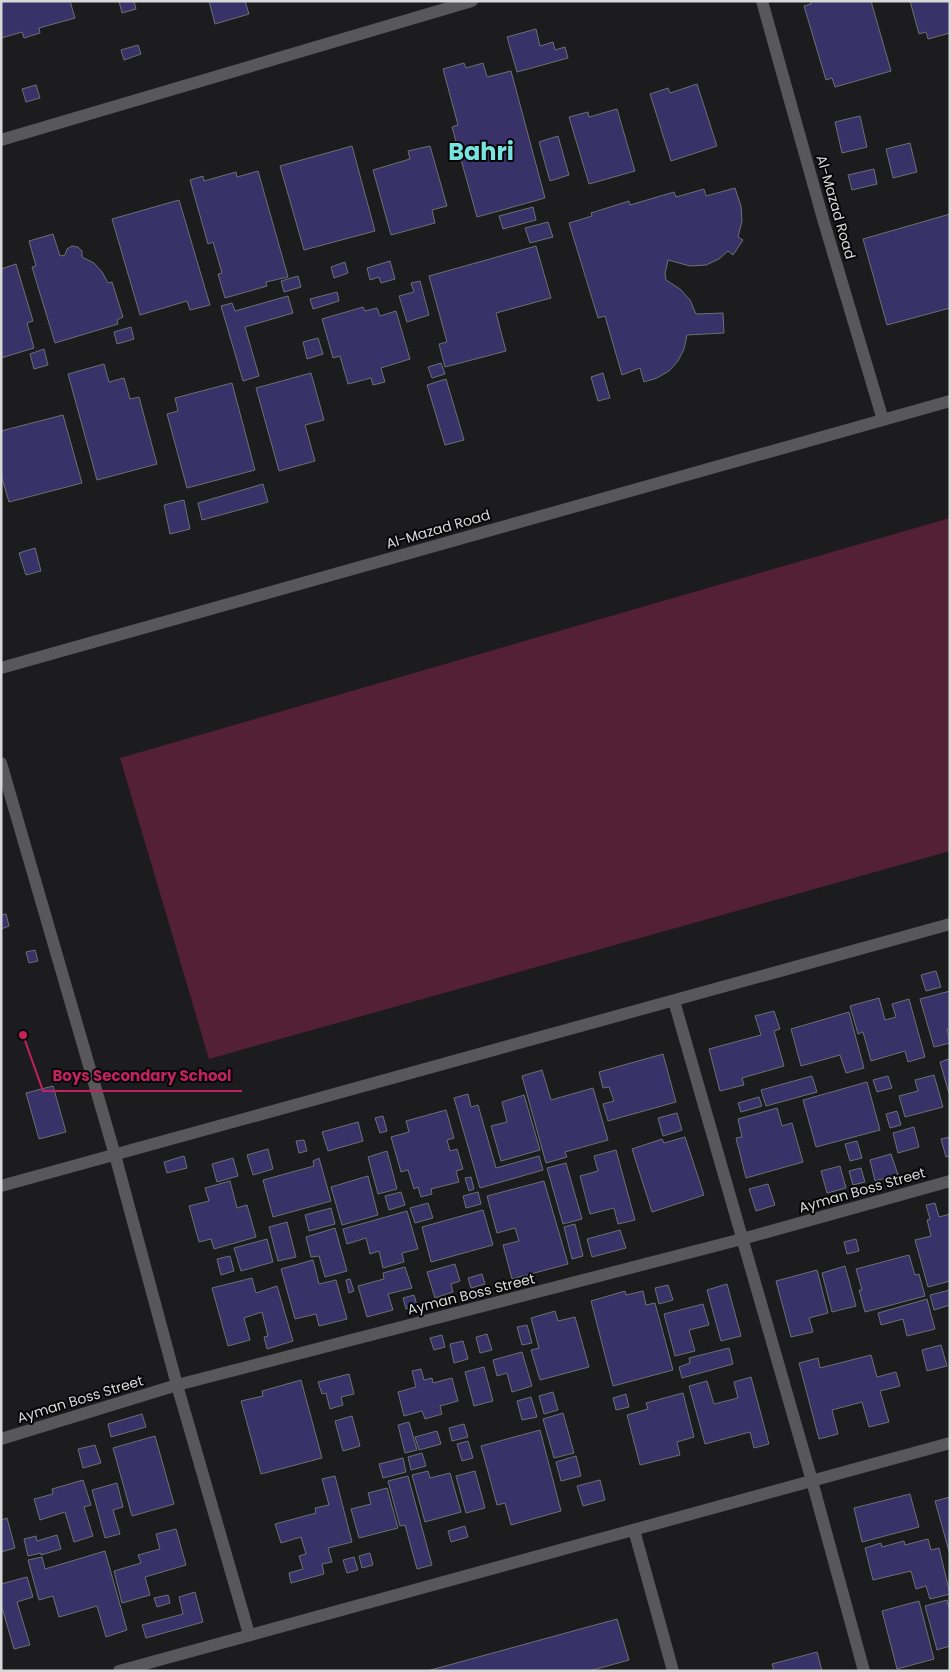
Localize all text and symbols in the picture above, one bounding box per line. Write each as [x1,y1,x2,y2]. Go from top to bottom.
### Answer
district label: Bahri [448,135,514,168]
street label: Al-Mazad Road [812,153,860,261]
street label: Al-Mazad Road [384,505,492,553]
callout: Boys Secondary School [43,1061,242,1091]
text: Boys Secondary School [52,1065,232,1086]
street label: Ayman Boss Street [796,1162,928,1218]
street label: Ayman Boss Street [405,1268,537,1320]
street label: Ayman Boss Street [15,1370,145,1428]

